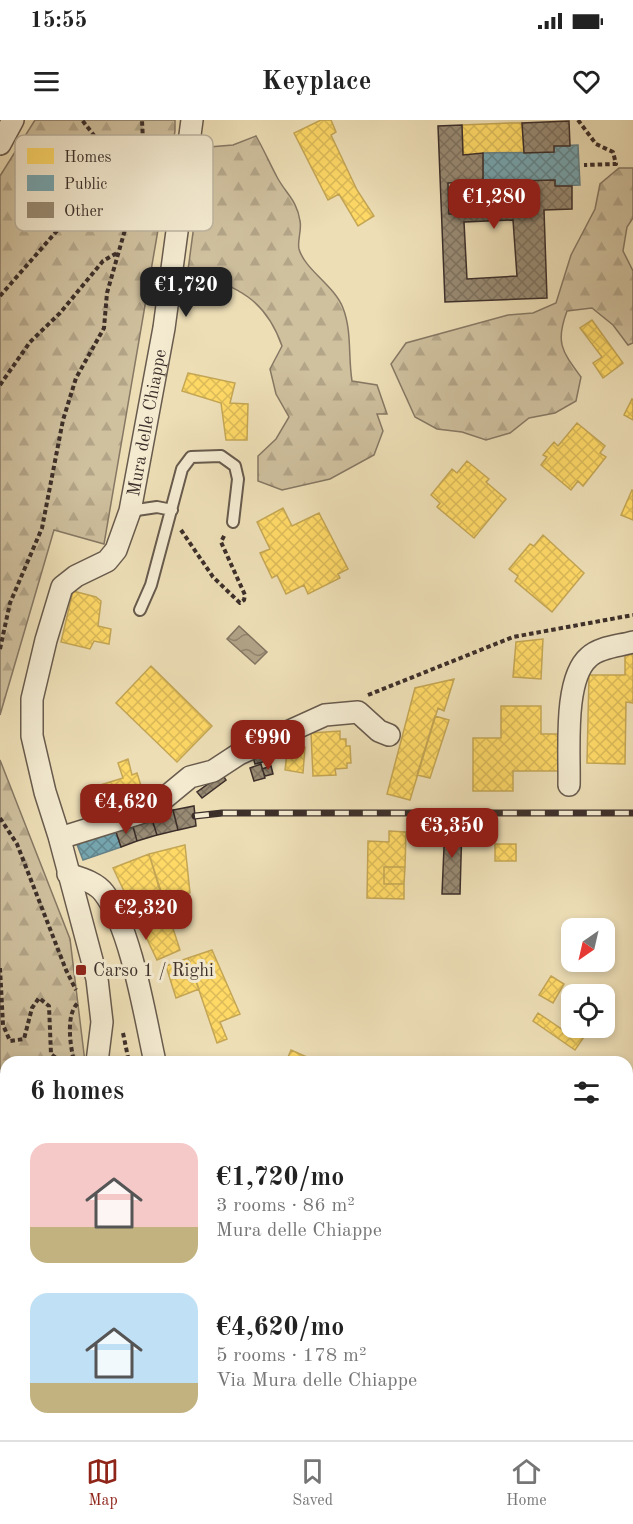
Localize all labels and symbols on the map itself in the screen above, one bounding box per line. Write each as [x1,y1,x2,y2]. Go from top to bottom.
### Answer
legend [15,135,213,231]
text: Homes [64,150,112,166]
text: Public [64,177,107,193]
pin: €1,280 [445,179,543,230]
text: Other [64,204,104,220]
pin: €1,720 [137,267,235,318]
street label: Mura delle Chiappe [125,348,170,498]
pin: €990 [232,720,304,771]
pin: €4,620 [77,784,175,835]
pin: €3,350 [403,808,501,859]
pin: €2,320 [97,890,195,941]
north arrow [561,918,615,972]
place label: Carso 1 / Righi [93,962,214,980]
marker: Carso 1 / Righi [74,963,88,977]

